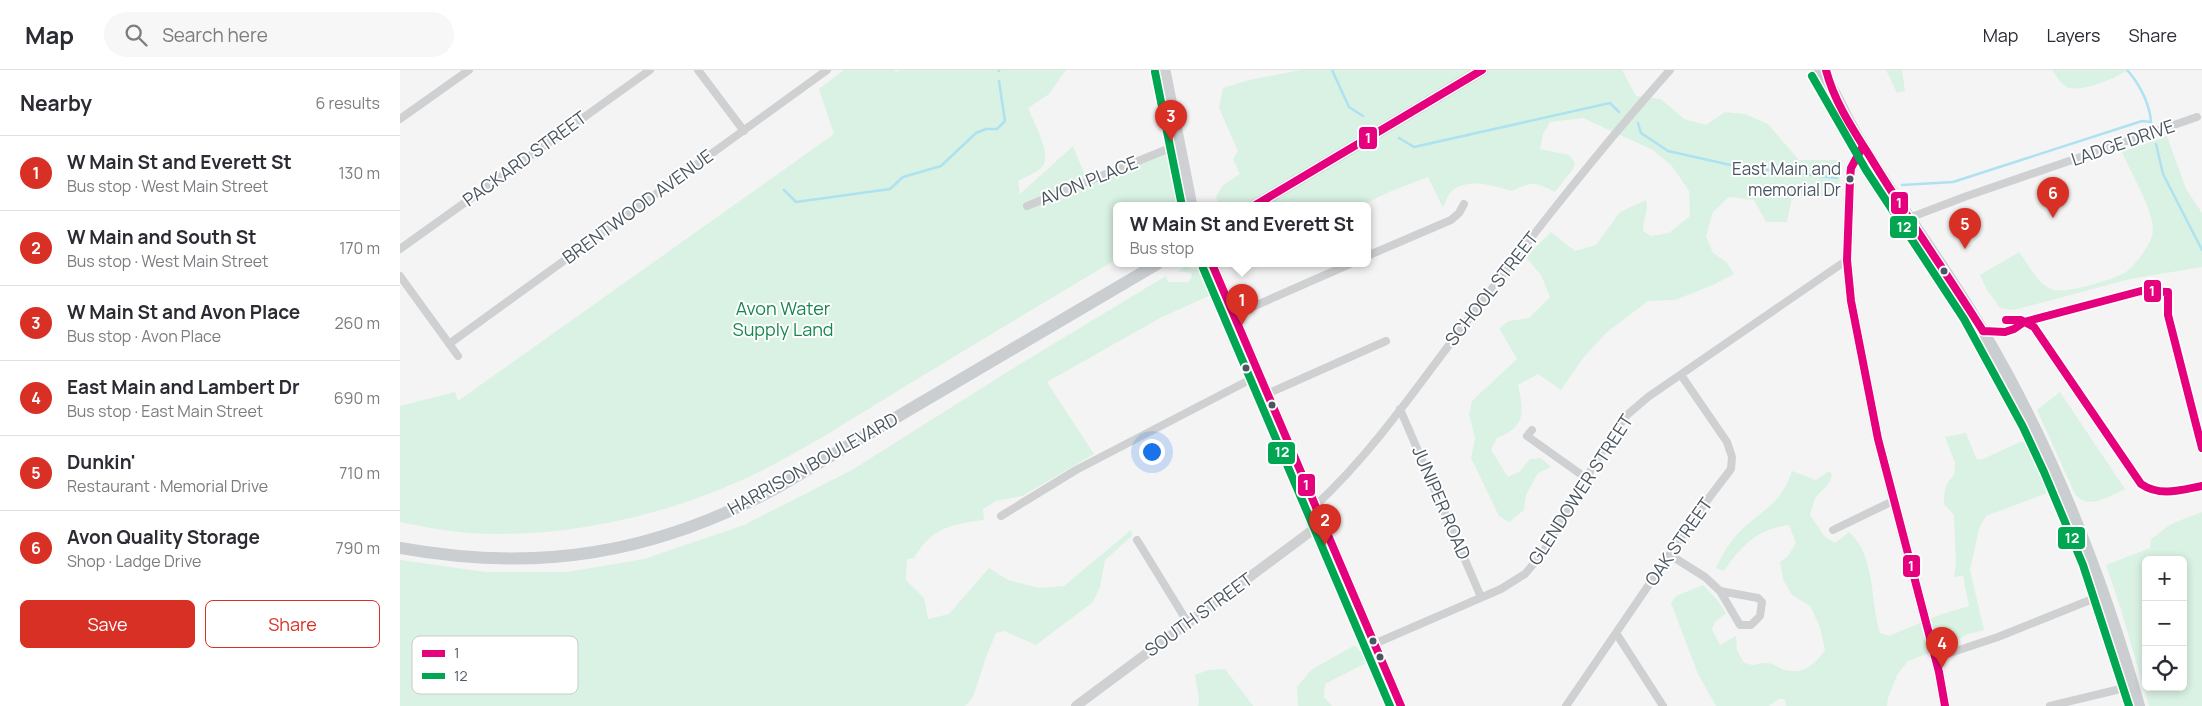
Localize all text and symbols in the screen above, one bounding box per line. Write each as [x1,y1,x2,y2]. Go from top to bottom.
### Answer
search box [104,12,454,57]
text: Map [25,18,74,51]
icon: search [122,21,150,49]
text: Search here [162,22,268,48]
text: Map [1983,23,2018,47]
text: Layers [2046,23,2100,47]
text: Share [2128,23,2177,47]
text: Nearby [20,89,92,117]
text: 6 results [315,92,380,114]
pin: 3 [1155,100,1187,141]
street label: PACKARD STREET [458,105,591,211]
street label: LADGE DRIVE [2068,113,2178,171]
line badge: 1 [1358,126,1378,150]
text: 1 [1365,128,1371,147]
street label: BRENTWOOD AVENUE [557,143,717,269]
text: W Main St and Everett St [67,149,292,175]
street label: AVON PLACE [1036,149,1141,211]
place label: East Main and memorial Dr [1732,157,1841,201]
text: 1 [32,162,40,184]
text: 130 m [338,162,380,184]
marker: East Main and memorial Dr [1845,174,1855,184]
text: Bus stop · West Main Street [67,175,269,197]
pin: 6 [2037,177,2069,218]
line badge: 1 [1890,191,1909,215]
text: 1 [1896,193,1902,212]
popup [1113,202,1371,267]
pin: 5 [1949,208,1981,249]
text: W Main St and Everett St [1130,211,1354,237]
line badge: 12 [1889,215,1918,239]
text: 12 [1897,217,1911,236]
text: W Main and South St [67,224,256,250]
street label: SCHOOL STREET [1439,226,1544,350]
text: 2 [31,237,41,259]
text: 170 m [339,237,380,259]
text: Bus stop [1130,237,1194,259]
text: Bus stop · West Main Street [67,250,269,272]
unlabelled marker [1939,266,1949,276]
line badge: 1 [2143,279,2162,303]
text: 1 [2149,281,2155,300]
pin: 1 [1226,284,1258,325]
park label: Avon Water Supply Land [733,296,833,341]
text: W Main St and Avon Place [67,299,300,325]
text: 3 [31,312,41,334]
text: 260 m [334,312,380,334]
text: Bus stop · Avon Place [67,325,221,347]
unlabelled marker [1241,363,1251,373]
text: East Main and Lambert Dr [67,374,300,400]
text: 4 [31,387,41,409]
text: 690 m [334,387,380,409]
text: Bus stop · East Main Street [67,400,263,422]
unlabelled marker [1267,400,1277,410]
street label: HARRISON BOULEVARD [723,406,902,520]
street label: GLENDOWER STREET [1522,409,1638,570]
your location [1139,439,1165,465]
line badge: 12 [1267,441,1296,465]
text: 12 [1275,442,1289,461]
street label: JUNIPER ROAD [1407,442,1477,563]
text: Dunkin' [67,449,136,475]
text: 5 [31,462,41,484]
text: 710 m [339,462,380,484]
line badge: 1 [1297,473,1316,497]
text: Restaurant · Memorial Drive [67,475,268,497]
text: 1 [1303,475,1309,494]
street label: OAK STREET [1639,492,1718,590]
pin: 2 [1309,504,1341,545]
text: Avon Quality Storage [67,524,260,550]
line badge: 12 [2057,526,2086,550]
text: 12 [2065,528,2079,547]
text: 6 [31,537,41,559]
text: 790 m [336,537,380,559]
text: Shop · Ladge Drive [67,550,201,572]
line badge: 1 [1902,554,1921,578]
text: 1 [1908,556,1914,575]
map controls [2142,556,2187,691]
button: + [2142,556,2187,601]
street label: SOUTH STREET [1140,567,1257,661]
button: Save [20,600,195,648]
button: Share [205,600,380,648]
button: − [2142,601,2187,646]
pin: 4 [1926,627,1958,668]
legend [412,636,578,694]
unlabelled marker [1368,636,1378,646]
text: 1 [454,643,459,662]
button: locate [2142,646,2187,691]
unlabelled marker [1375,652,1385,662]
text: 12 [454,666,467,685]

